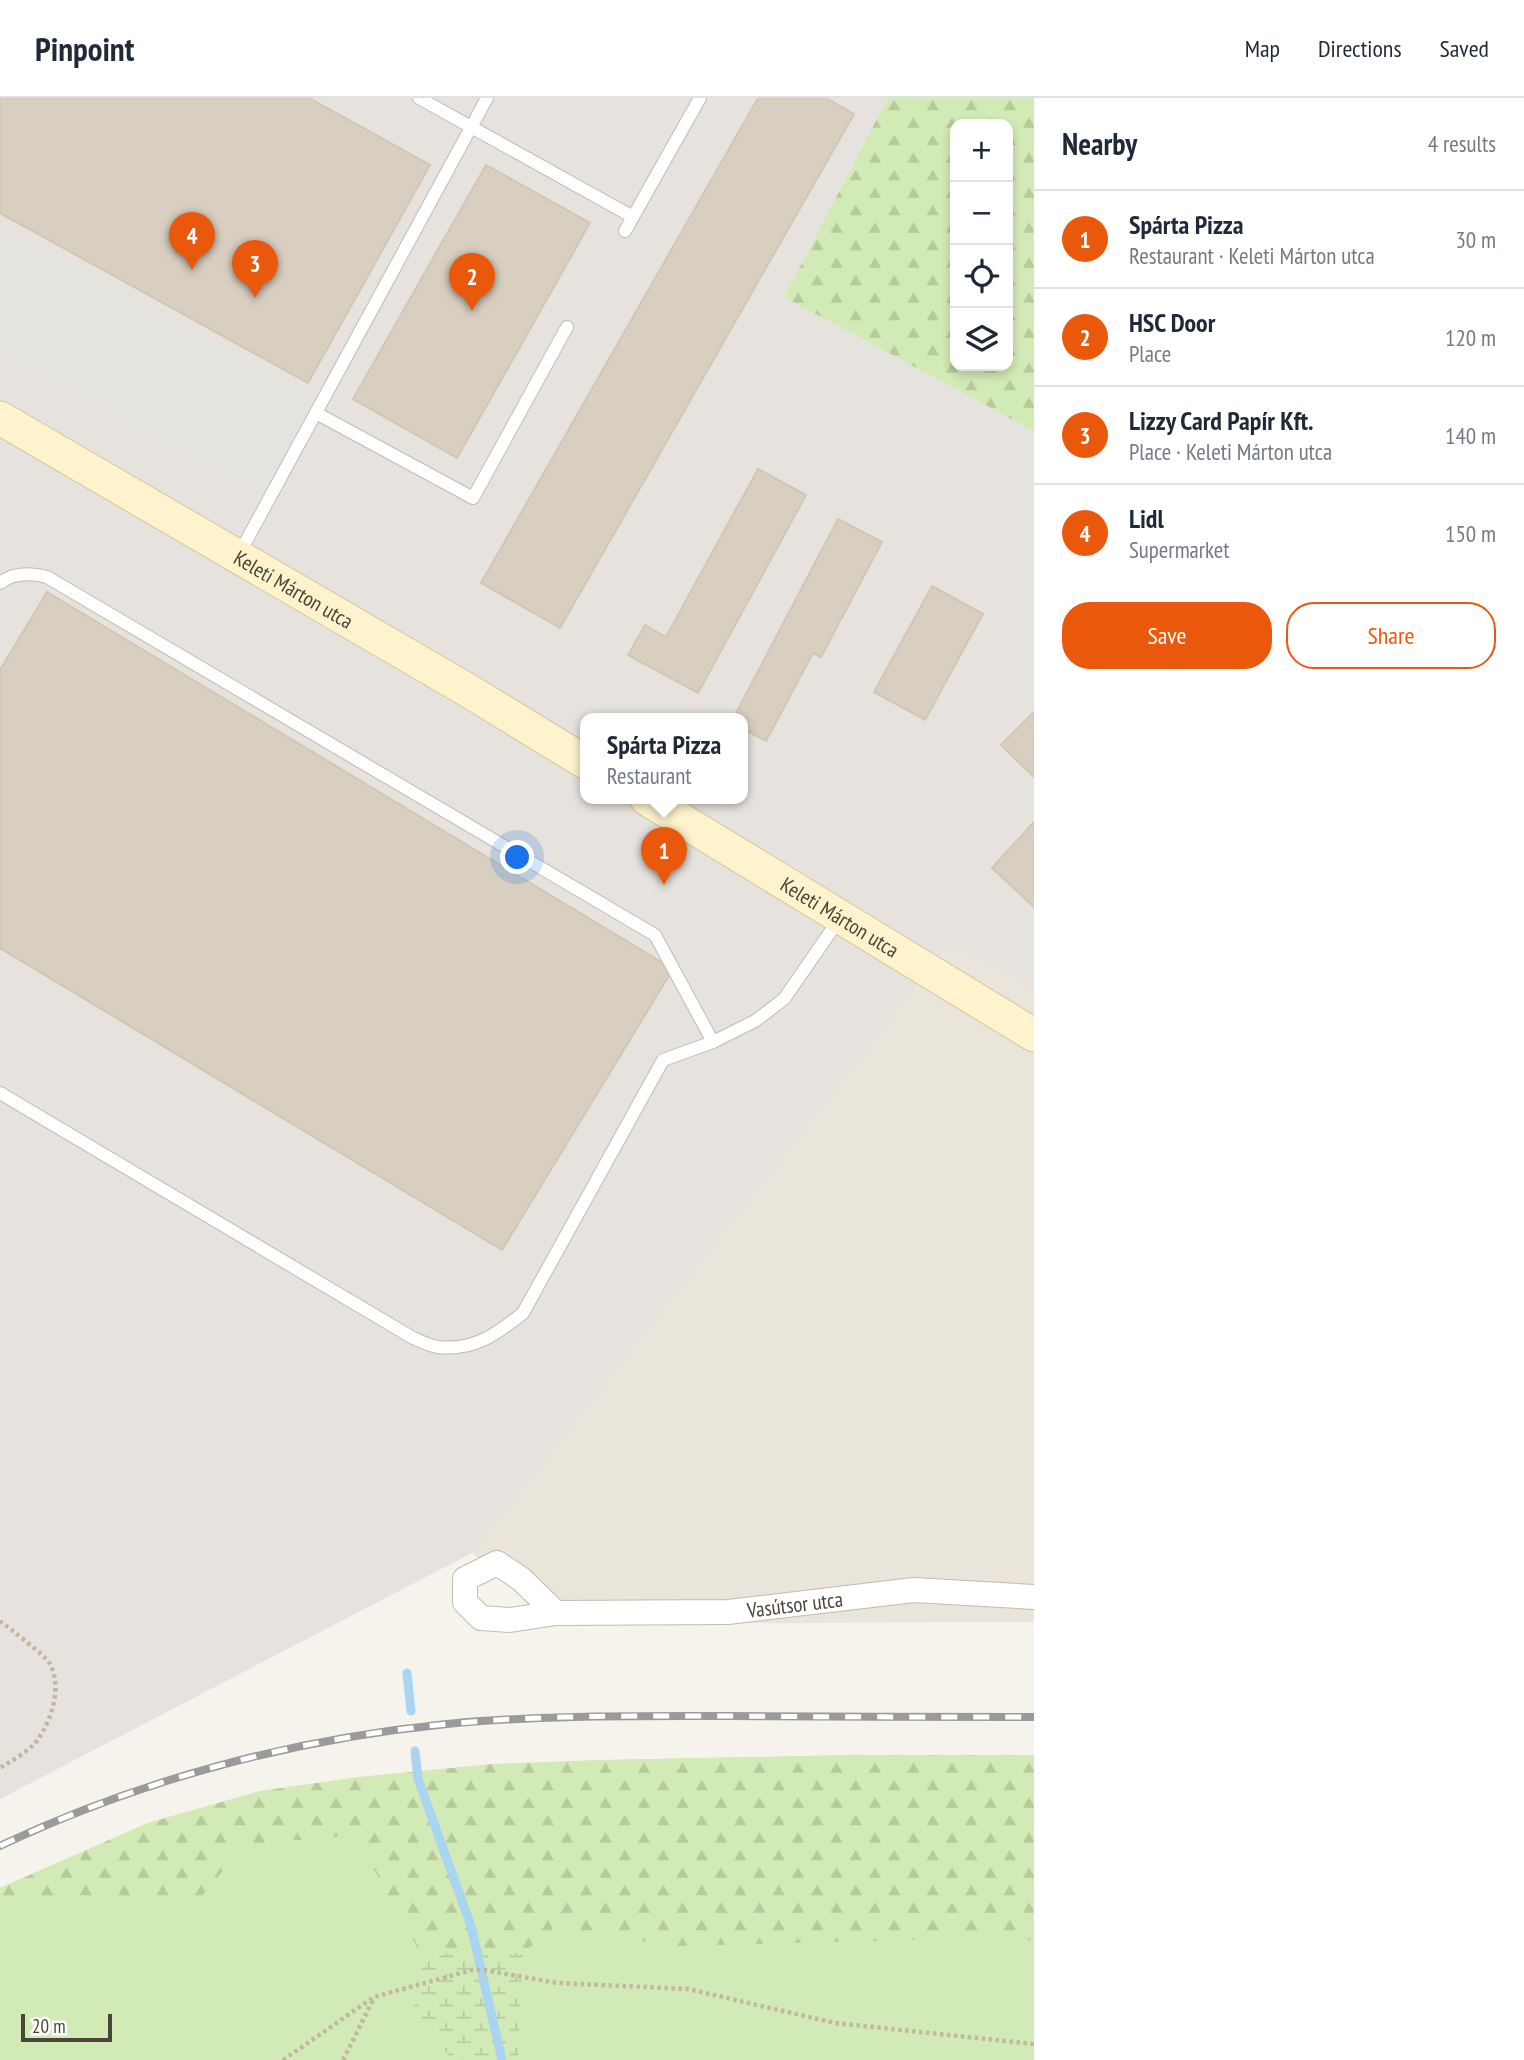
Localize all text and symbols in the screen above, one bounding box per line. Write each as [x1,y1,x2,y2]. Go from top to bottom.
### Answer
text: Pinpoint [35,27,134,70]
text: Map [1245,33,1280,64]
text: Directions [1318,33,1402,64]
text: Saved [1440,33,1489,64]
map controls [950,119,1013,371]
button: + [950,119,1013,182]
text: Nearby [1062,124,1137,163]
text: 4 results [1428,129,1496,158]
button: − [950,182,1013,245]
text: Spárta Pizza [1129,208,1243,241]
pin: 4 [169,212,215,270]
text: 1 [1080,225,1091,254]
text: 30 m [1455,225,1496,254]
pin: 3 [232,240,278,298]
text: Restaurant · Keleti Márton utca [1129,241,1375,270]
button: locate [950,245,1013,308]
pin: 2 [449,253,495,311]
text: HSC Door [1129,306,1215,339]
button: layers [950,308,1013,371]
text: 2 [1080,323,1091,352]
text: 120 m [1445,323,1496,352]
text: Place [1129,339,1171,368]
text: Lizzy Card Papír Kft. [1129,404,1314,437]
text: 3 [1080,421,1091,450]
text: 140 m [1445,421,1496,450]
text: Place · Keleti Márton utca [1129,437,1332,466]
text: Lidl [1129,502,1164,535]
text: 4 [1080,519,1091,548]
text: 150 m [1445,519,1496,548]
text: Supermarket [1129,535,1230,564]
street label: Keleti Márton utca [229,544,358,634]
button: Save [1062,602,1272,669]
button: Share [1286,602,1496,669]
popup [580,713,748,804]
text: Spárta Pizza [607,728,721,761]
text: Restaurant [607,761,692,790]
pin: 1 [641,827,687,885]
your location [500,840,534,874]
street label: Keleti Márton utca [776,870,904,963]
street label: Vasútsor utca [744,1585,844,1623]
scale bar [21,2011,112,2043]
text: 20 m [32,2014,66,2038]

